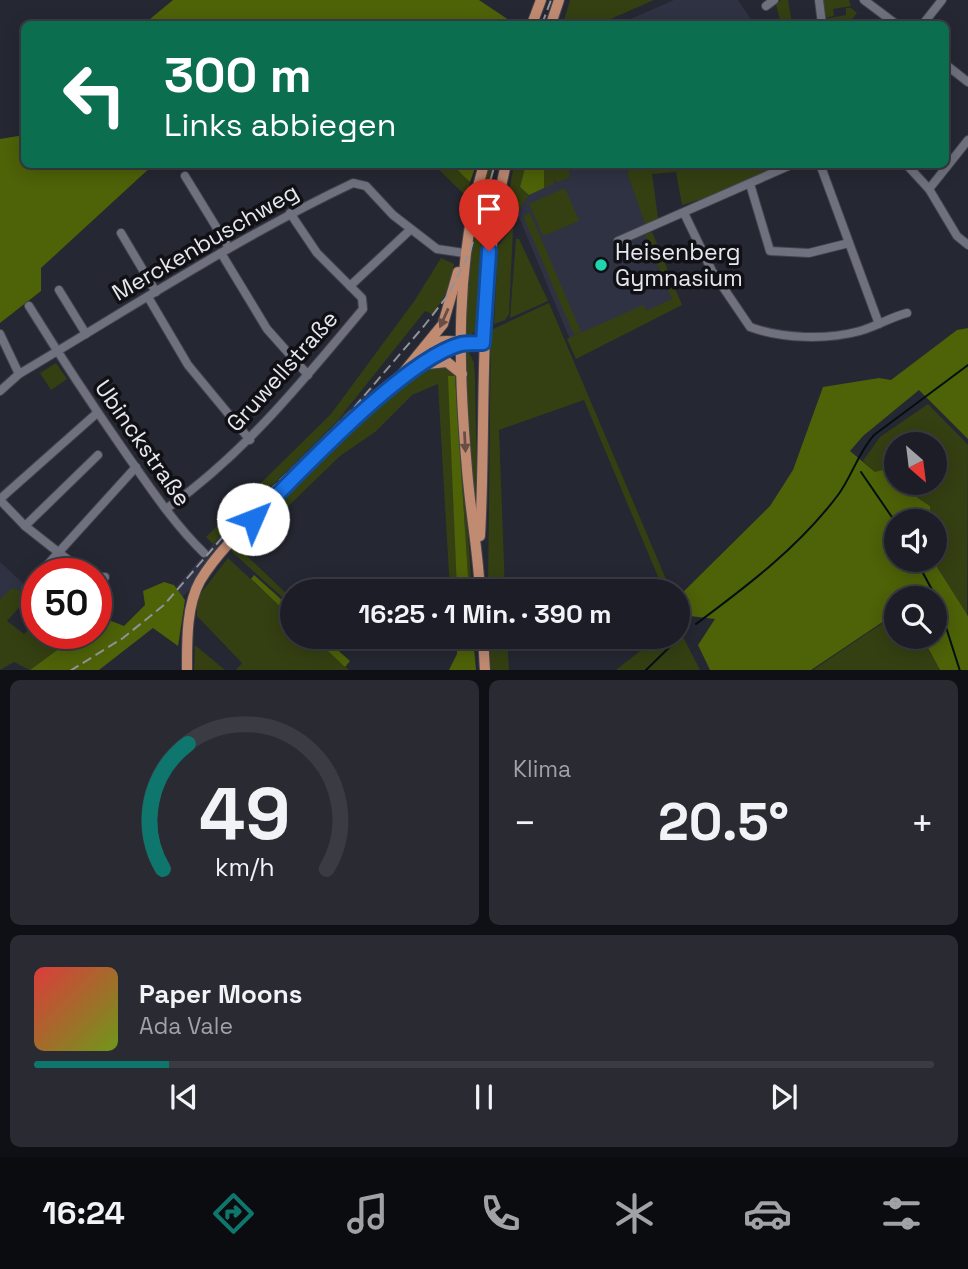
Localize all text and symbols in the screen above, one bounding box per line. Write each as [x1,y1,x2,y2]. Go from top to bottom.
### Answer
text: 300 m [164,44,312,106]
icon: left [49,49,140,140]
text: Links abbiegen [164,105,396,145]
street label: Merckenbuschweg [106,176,304,308]
pin [459,179,519,251]
icon: arrive [470,190,508,228]
place label: Heisenberg Gymnasium [615,237,743,293]
marker: Heisenberg Gymnasium [593,257,609,273]
street label: Gruwellstraße [220,304,344,438]
one-way arrow [438,308,450,328]
street label: Ubinckstraße [88,374,198,512]
one-way arrow [460,431,471,453]
north arrow [884,432,947,495]
map controls [884,432,947,649]
position arrow [216,482,290,556]
button: sound [884,509,947,572]
speed limit sign: 50 [21,558,112,649]
button: search [884,586,947,649]
text: 16:25 · 1 Min. · 390 m [358,597,612,631]
text: Klima [513,754,571,784]
text: 49 [199,767,290,860]
text: 20.5° [658,789,789,855]
text: − [513,799,537,847]
text: + [910,799,934,847]
text: km/h [215,850,274,882]
text: Paper Moons [139,977,302,1011]
text: Ada Vale [139,1011,233,1041]
icon: previous [165,1078,203,1116]
icon: pause [465,1078,503,1116]
icon: next [765,1078,803,1116]
icon: directions [209,1189,258,1238]
icon: music [343,1189,392,1238]
icon: phone [476,1189,525,1238]
icon: climate [610,1189,659,1238]
icon: car [743,1189,792,1238]
icon: filters [877,1189,926,1238]
text: 16:24 [42,1193,125,1233]

